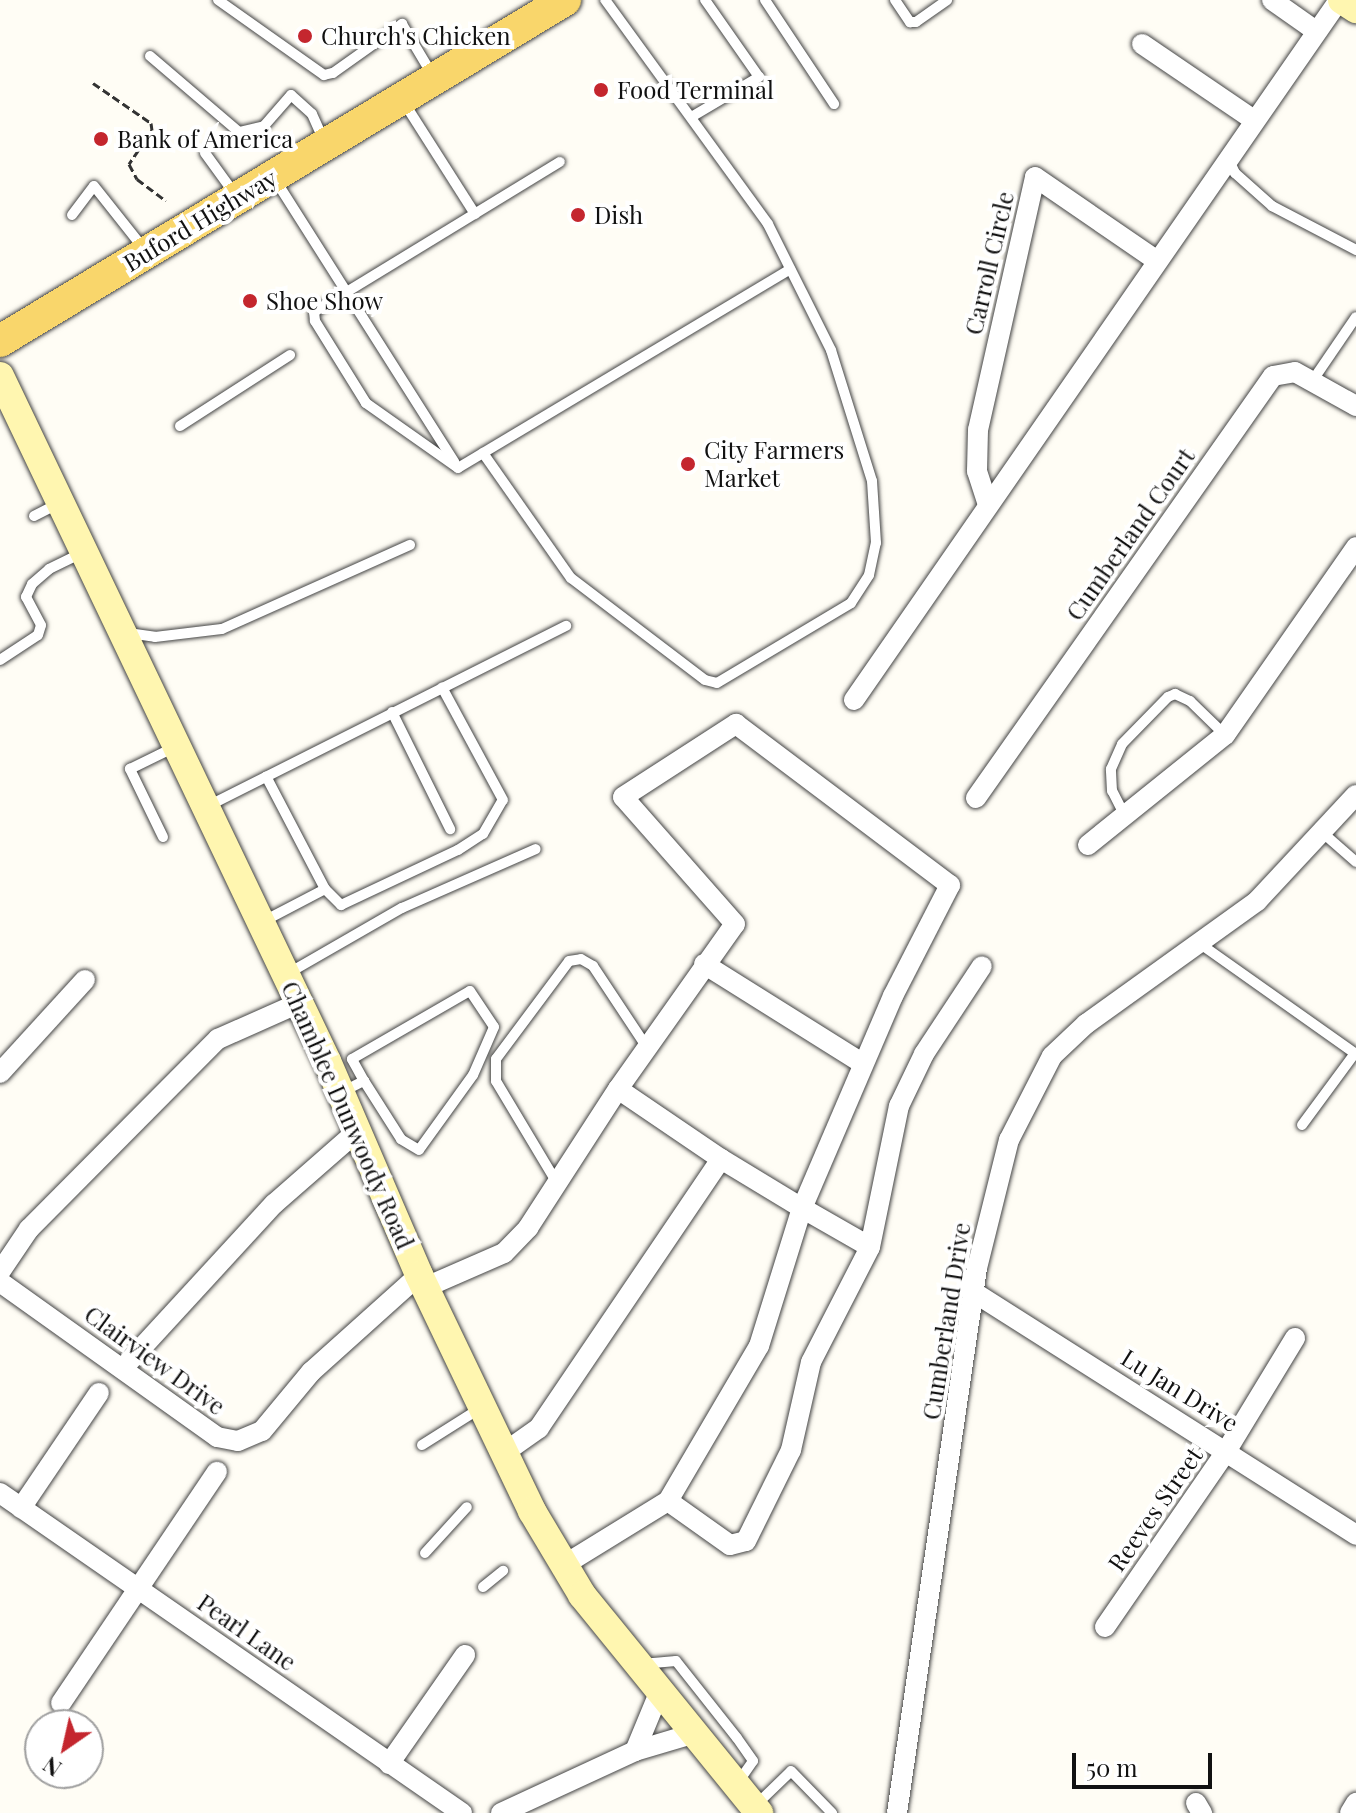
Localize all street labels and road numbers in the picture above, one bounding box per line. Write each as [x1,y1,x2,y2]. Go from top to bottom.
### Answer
street label: Buford Highway [118,163,282,277]
street label: Carroll Circle [959,189,1019,337]
street label: Cumberland Court [1060,442,1200,626]
street label: Chamblee Dunwoody Road [276,976,420,1254]
street label: Cumberland Drive [916,1220,976,1422]
street label: Clairview Drive [79,1299,231,1421]
street label: Lu Jan Drive [1116,1343,1244,1437]
street label: Reeves Street [1102,1442,1208,1576]
street label: Pearl Lane [192,1588,302,1676]

